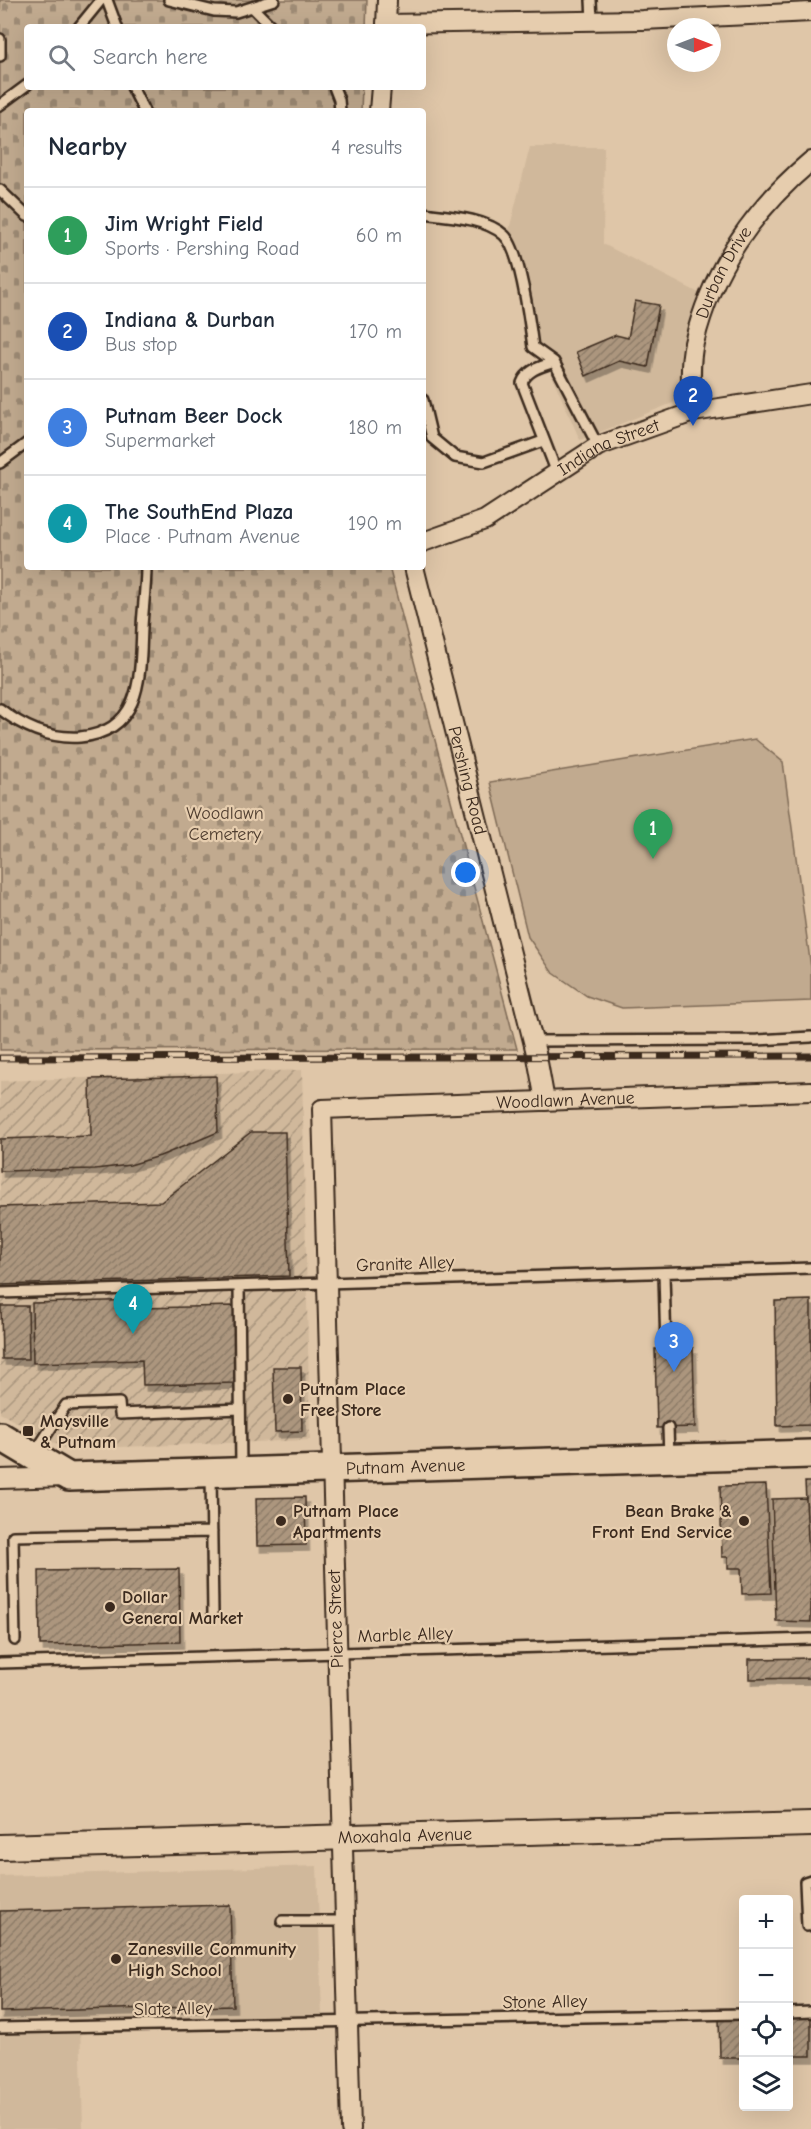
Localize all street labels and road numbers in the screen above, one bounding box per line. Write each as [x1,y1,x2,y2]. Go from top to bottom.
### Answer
street label: Durban Drive [691,222,756,321]
street label: Indiana Street [554,414,663,480]
street label: Pershing Road [444,724,491,837]
street label: Woodlawn Avenue [496,1087,635,1113]
street label: Granite Alley [356,1252,455,1276]
street label: Putnam Avenue [346,1454,466,1479]
street label: Pierce Street [324,1569,348,1669]
street label: Marble Alley [357,1623,454,1647]
street label: Moxahala Avenue [337,1823,472,1848]
street label: Stone Alley [503,1991,588,2013]
street label: Slate Alley [134,1998,213,2020]

